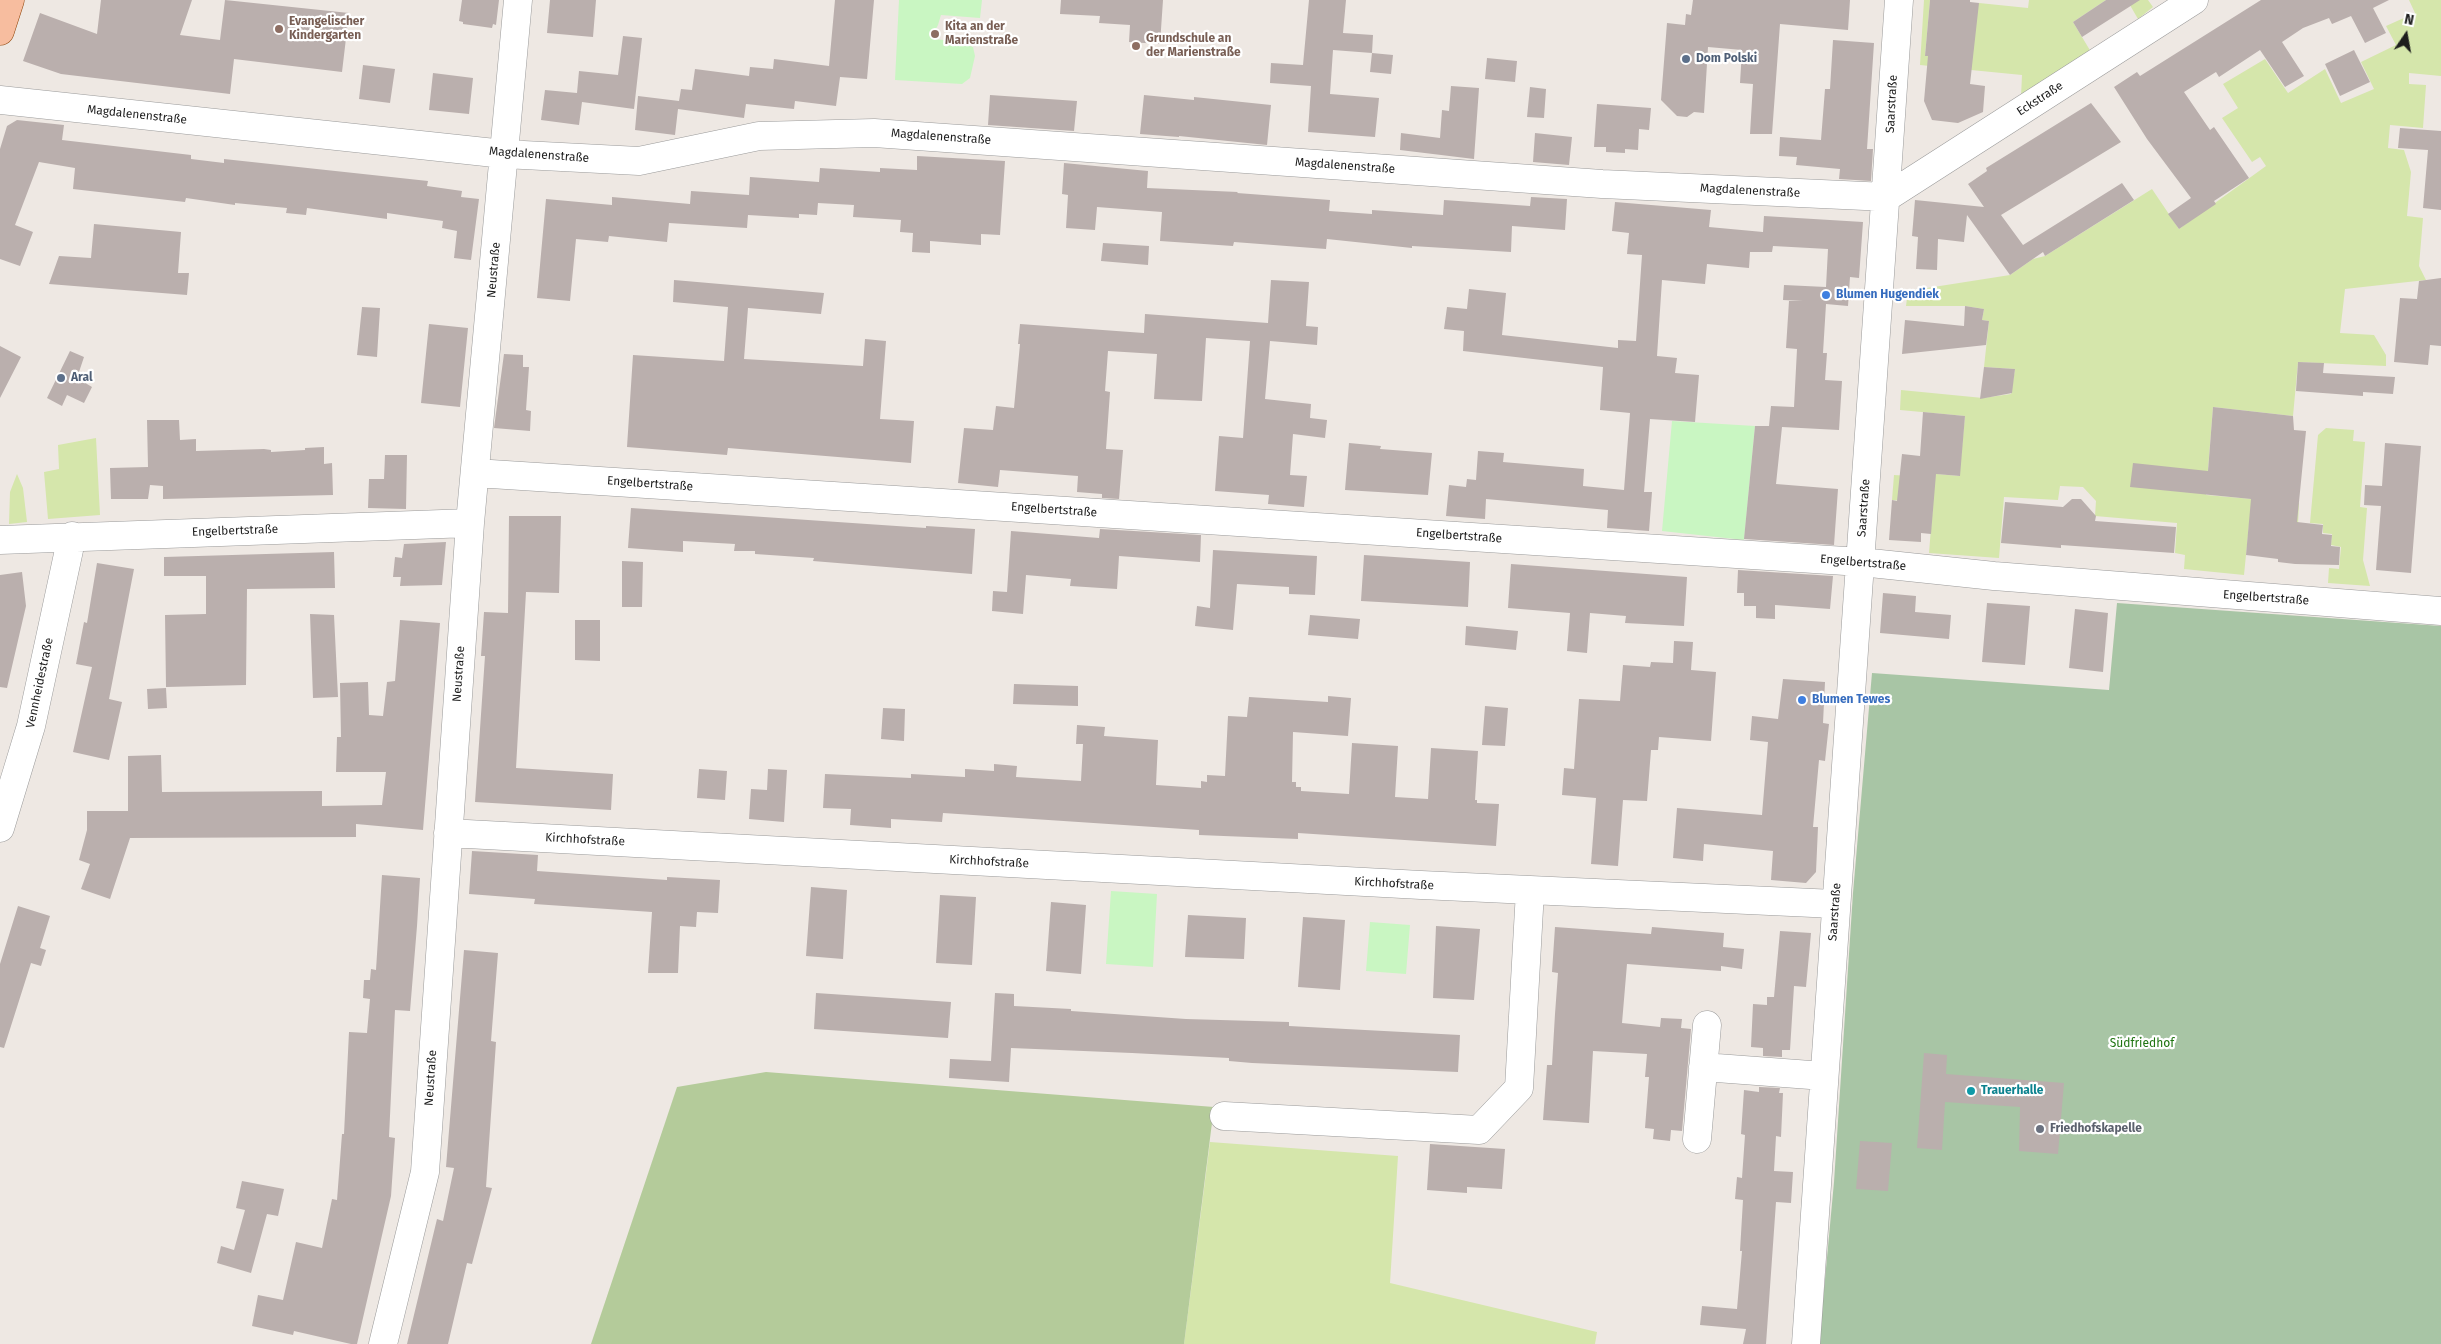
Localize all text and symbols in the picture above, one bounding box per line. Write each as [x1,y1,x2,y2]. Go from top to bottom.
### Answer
north arrow [2381,10,2431,60]
text: N [2403,11,2416,29]
place label: Evangelischer Kindergarten [289,15,364,43]
place label: Kita an der Marienstraße [945,20,1018,48]
marker: Evangelischer Kindergarten [273,23,285,35]
marker: Kita an der Marienstraße [929,28,941,40]
place label: Grundschule an der Marienstraße [1146,32,1241,60]
marker: Grundschule an der Marienstraße [1130,40,1142,52]
place label: Dom Polski [1696,52,1757,66]
marker: Dom Polski [1680,53,1692,65]
street label: Saarstraße [1883,75,1901,133]
street label: Eckstraße [2014,79,2066,119]
street label: Magdalenenstraße [86,103,188,127]
street label: Magdalenenstraße [890,126,992,148]
street label: Magdalenenstraße [488,144,590,166]
street label: Magdalenenstraße [1294,155,1396,177]
street label: Magdalenenstraße [1700,181,1800,201]
street label: Neustraße [484,241,504,299]
place label: Blumen Hugendiek [1836,288,1939,302]
marker: Blumen Hugendiek [1820,289,1832,301]
place label: Aral [71,371,92,385]
marker: Aral [55,372,67,384]
street label: Engelbertstraße [606,474,694,494]
street label: Saarstraße [1855,478,1873,538]
street label: Engelbertstraße [1010,500,1098,520]
street label: Engelbertstraße [192,522,278,540]
street label: Engelbertstraße [1415,526,1503,546]
street label: Engelbertstraße [1819,552,1907,574]
street label: Engelbertstraße [2222,588,2310,608]
street label: Vennheidestraße [23,637,57,729]
street label: Neustraße [450,646,468,702]
place label: Blumen Tewes [1812,693,1890,707]
marker: Blumen Tewes [1796,694,1808,706]
street label: Kirchhofstraße [545,831,625,849]
street label: Kirchhofstraße [949,853,1029,871]
street label: Kirchhofstraße [1354,875,1434,893]
street label: Saarstraße [1826,882,1844,942]
park label: Südfriedhof [2110,1037,2174,1051]
street label: Neustraße [422,1050,440,1106]
place label: Trauerhalle [1981,1084,2043,1098]
marker: Trauerhalle [1965,1085,1977,1097]
place label: Friedhofskapelle [2050,1122,2142,1136]
marker: Friedhofskapelle [2034,1123,2046,1135]

